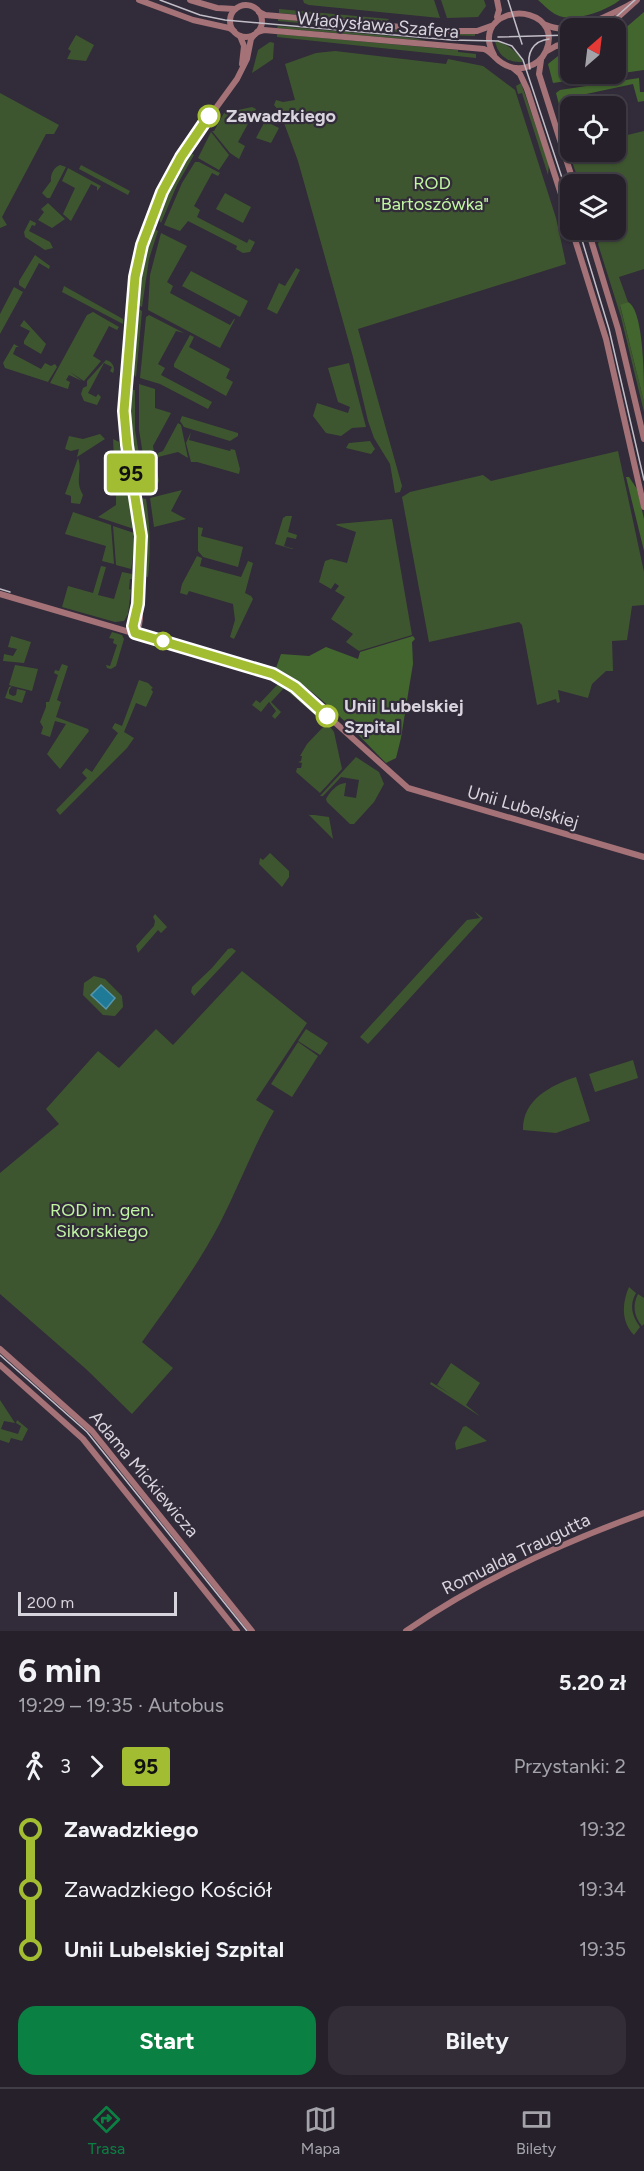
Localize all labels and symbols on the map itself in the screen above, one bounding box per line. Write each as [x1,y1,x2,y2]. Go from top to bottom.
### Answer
street label: Władysława Szafera [296,7,460,43]
north arrow [560,18,626,84]
marker: Zawadzkiego [198,105,220,127]
place label: Zawadzkiego [226,105,336,127]
park label: ROD "Bartoszówka" [375,172,489,215]
line badge: 95 [104,454,158,492]
unlabelled marker [154,632,172,650]
place label: Unii Lubelskiej Szpital [344,695,464,738]
marker: Unii Lubelskiej Szpital [316,705,338,727]
street label: Unii Lubelskiej [465,781,581,833]
park label: ROD im. gen. Sikorskiego [50,1199,154,1242]
street label: Adama Mickiewicza [85,1406,203,1542]
street label: Romualda Traugutta [438,1509,594,1599]
scale bar [18,1589,177,1616]

